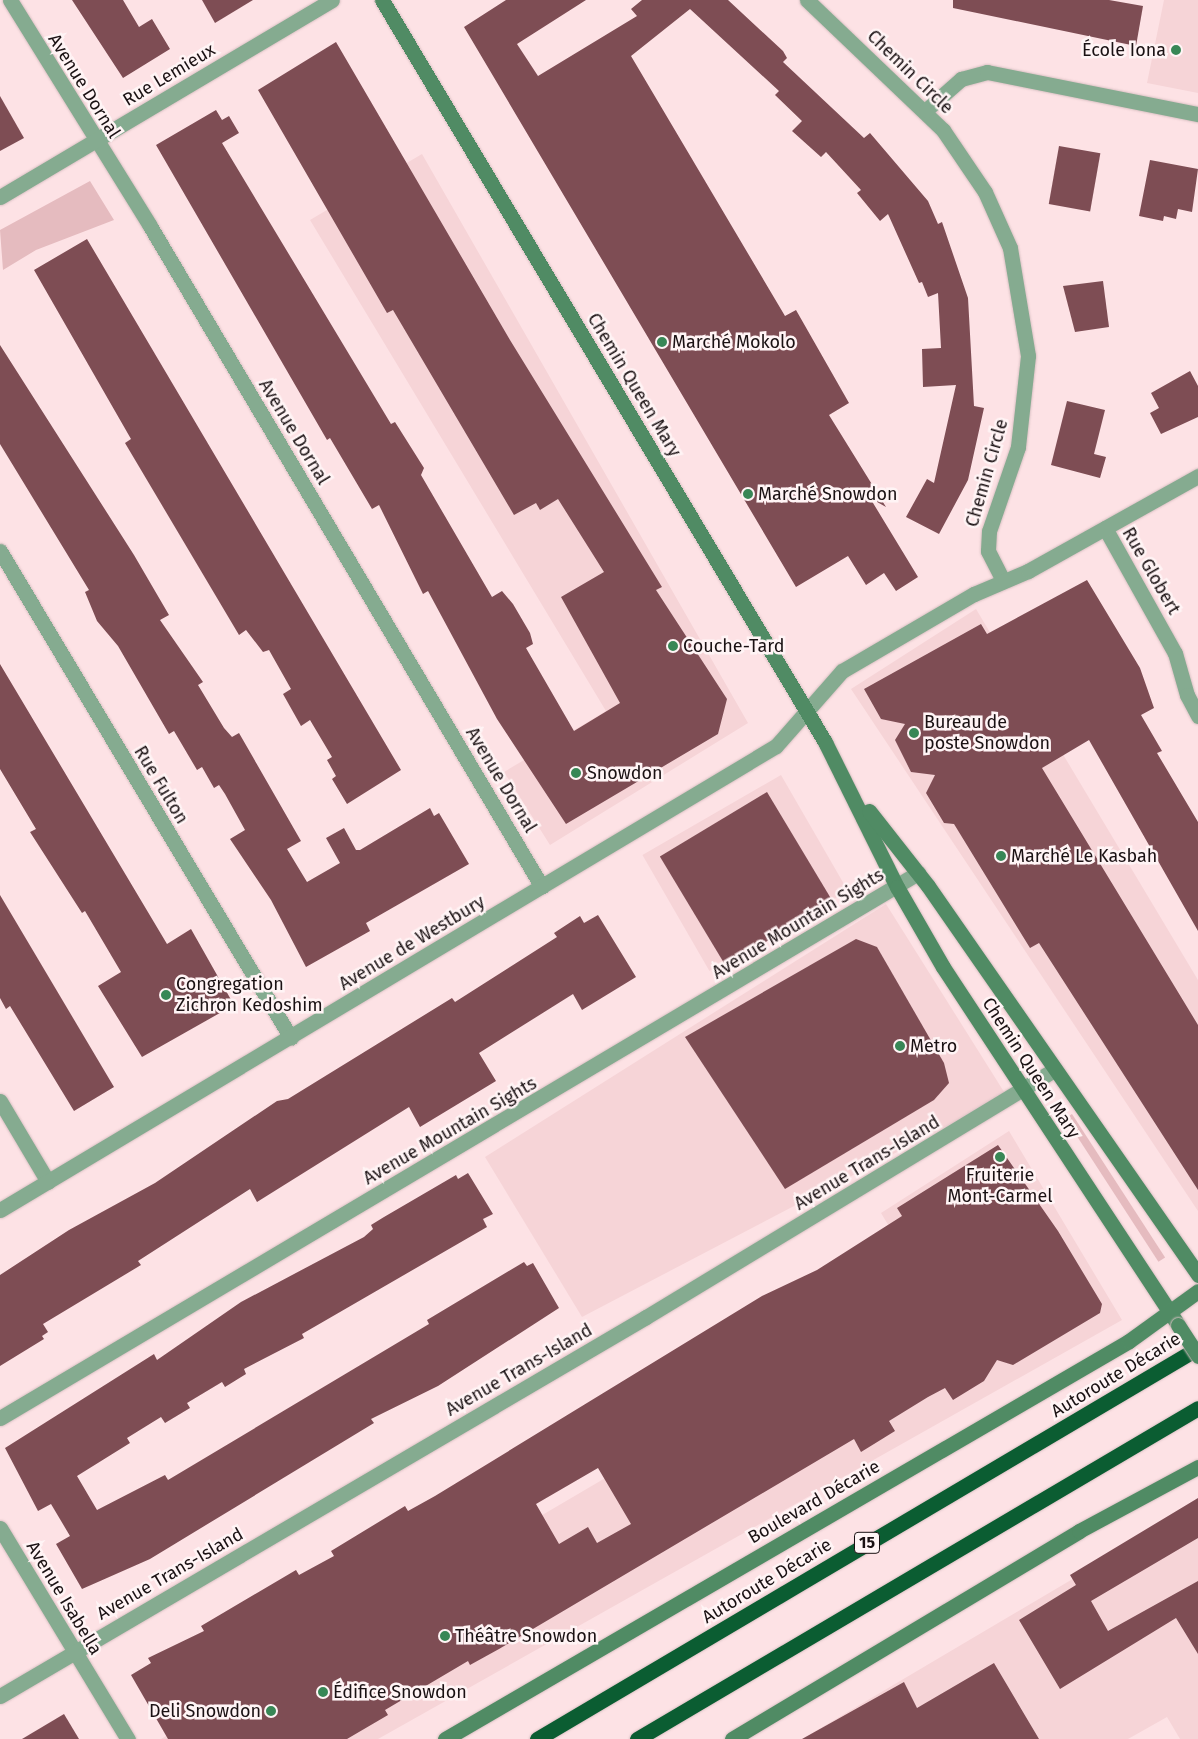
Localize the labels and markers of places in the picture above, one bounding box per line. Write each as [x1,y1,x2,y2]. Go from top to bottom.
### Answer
place label: École Iona [1082,39,1166,61]
marker: École Iona [1170,44,1182,56]
place label: Marché Mokolo [672,331,796,353]
marker: Marché Mokolo [656,336,668,348]
place label: Marché Snowdon [758,483,898,505]
marker: Marché Snowdon [742,488,754,500]
place label: Couche-Tard [683,635,784,657]
marker: Couche-Tard [667,640,679,652]
place label: Bureau de poste Snowdon [924,712,1050,754]
marker: Bureau de poste Snowdon [908,727,920,739]
place label: Snowdon [587,762,663,784]
marker: Snowdon [569,766,583,780]
place label: Marché Le Kasbah [1011,845,1157,867]
marker: Marché Le Kasbah [995,850,1007,862]
place label: Congregation Zichron Kedoshim [176,974,323,1016]
marker: Congregation Zichron Kedoshim [160,989,172,1001]
place label: Metro [910,1035,957,1057]
marker: Metro [894,1040,906,1052]
marker: Fruiterie Mont-Carmel [994,1151,1006,1163]
place label: Fruiterie Mont-Carmel [947,1165,1053,1208]
place label: Théâtre Snowdon [455,1625,597,1647]
marker: Théâtre Snowdon [439,1630,451,1642]
place label: Édifice Snowdon [333,1681,467,1703]
marker: Édifice Snowdon [317,1686,329,1698]
place label: Deli Snowdon [149,1700,261,1722]
marker: Deli Snowdon [265,1705,277,1717]

